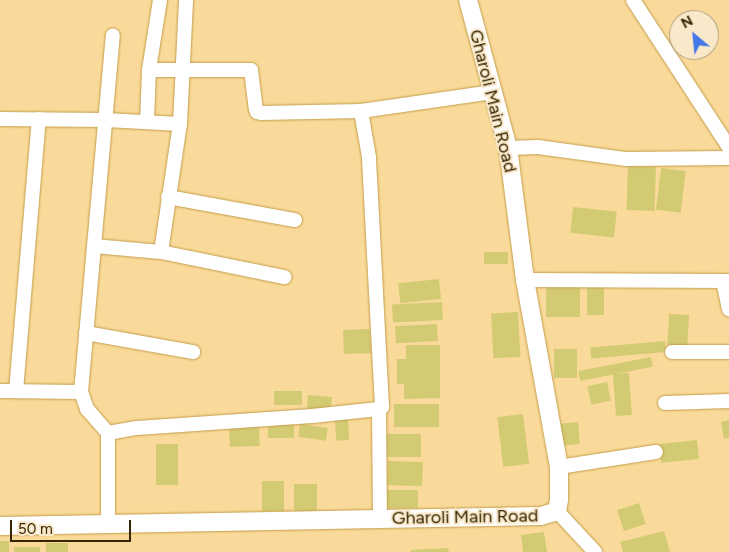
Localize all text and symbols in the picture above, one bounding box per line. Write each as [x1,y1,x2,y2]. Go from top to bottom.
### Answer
north arrow [669,10,719,60]
text: N [678,12,696,32]
street label: Gharoli Main Road [465,27,521,175]
street label: Gharoli Main Road [392,505,538,529]
scale bar [12,510,134,542]
text: 50 m [18,520,53,538]

